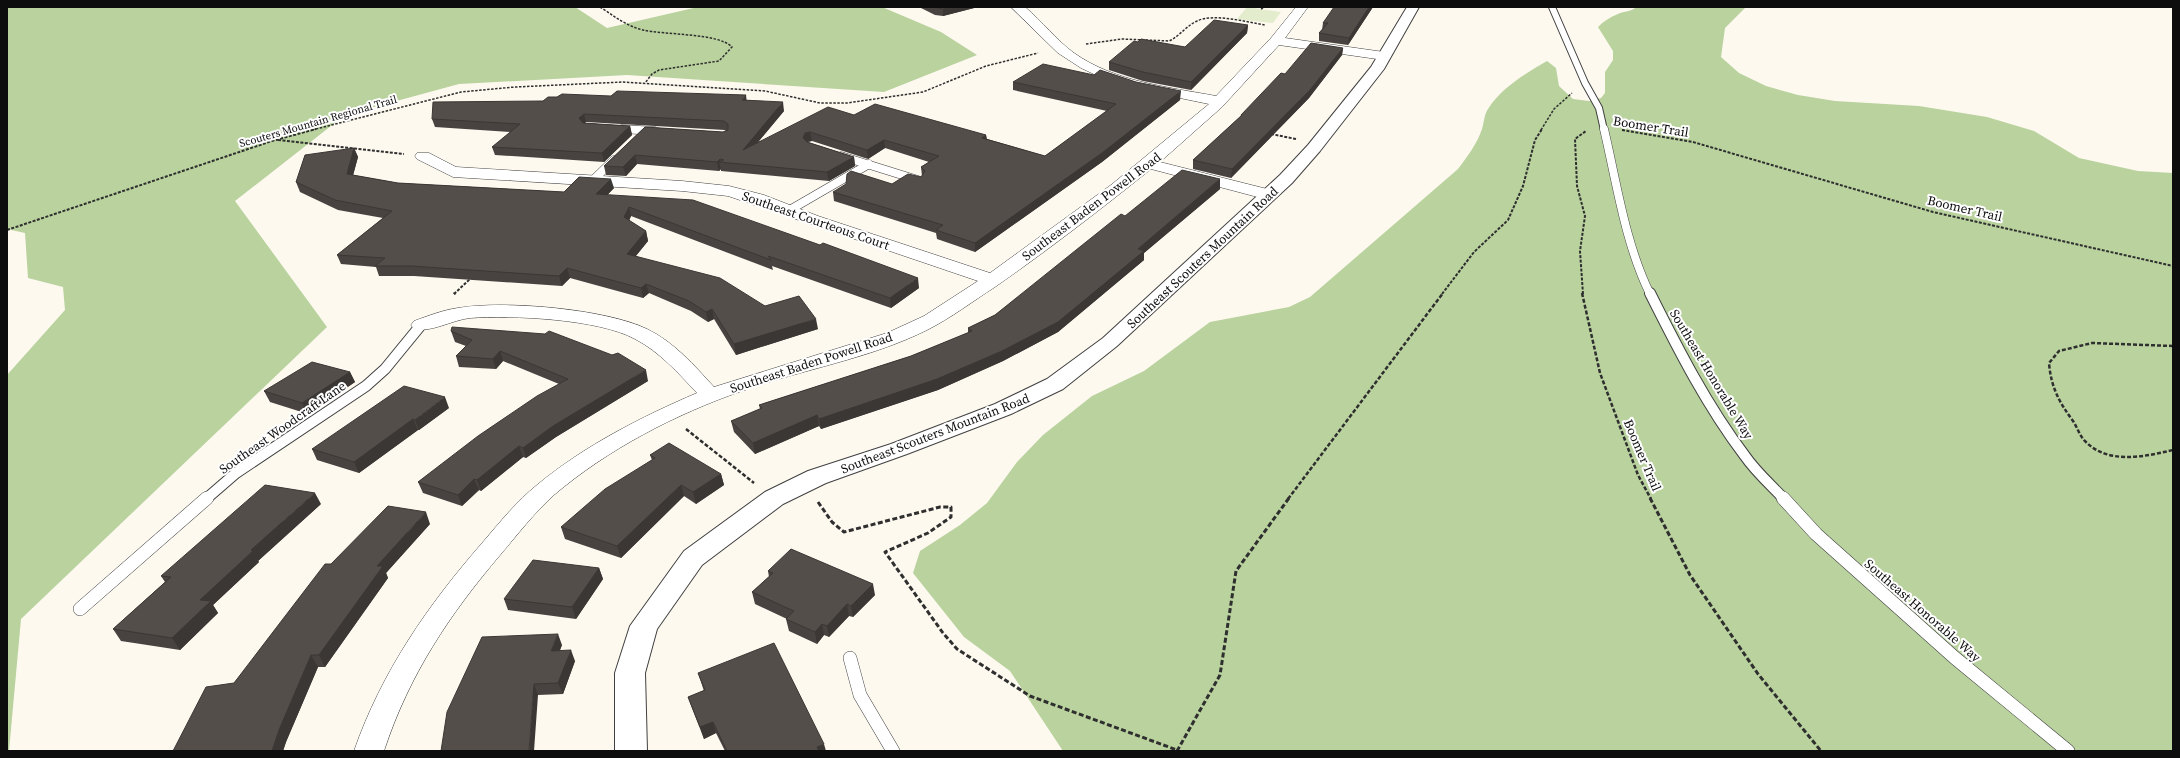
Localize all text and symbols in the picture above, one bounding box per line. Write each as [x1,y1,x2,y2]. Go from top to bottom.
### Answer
street label: Scouters Mountain Regional Trail [238,92,399,151]
street label: Boomer Trail [1612,112,1690,141]
street label: Southeast Baden Powell Road [1018,148,1165,264]
street label: Southeast Scouters Mountain Road [1123,182,1282,332]
street label: Southeast Courteous Court [740,187,892,254]
street label: Boomer Trail [1926,192,2004,225]
street label: Southeast Honorable Way [1666,306,1757,443]
street label: Southeast Baden Powell Road [728,328,895,397]
street label: Southeast Woodcraft Lane [216,377,349,478]
street label: Southeast Scouters Mountain Road [838,389,1033,477]
street label: Boomer Trail [1620,417,1665,494]
street label: Southeast Honorable Way [1861,555,1985,666]

